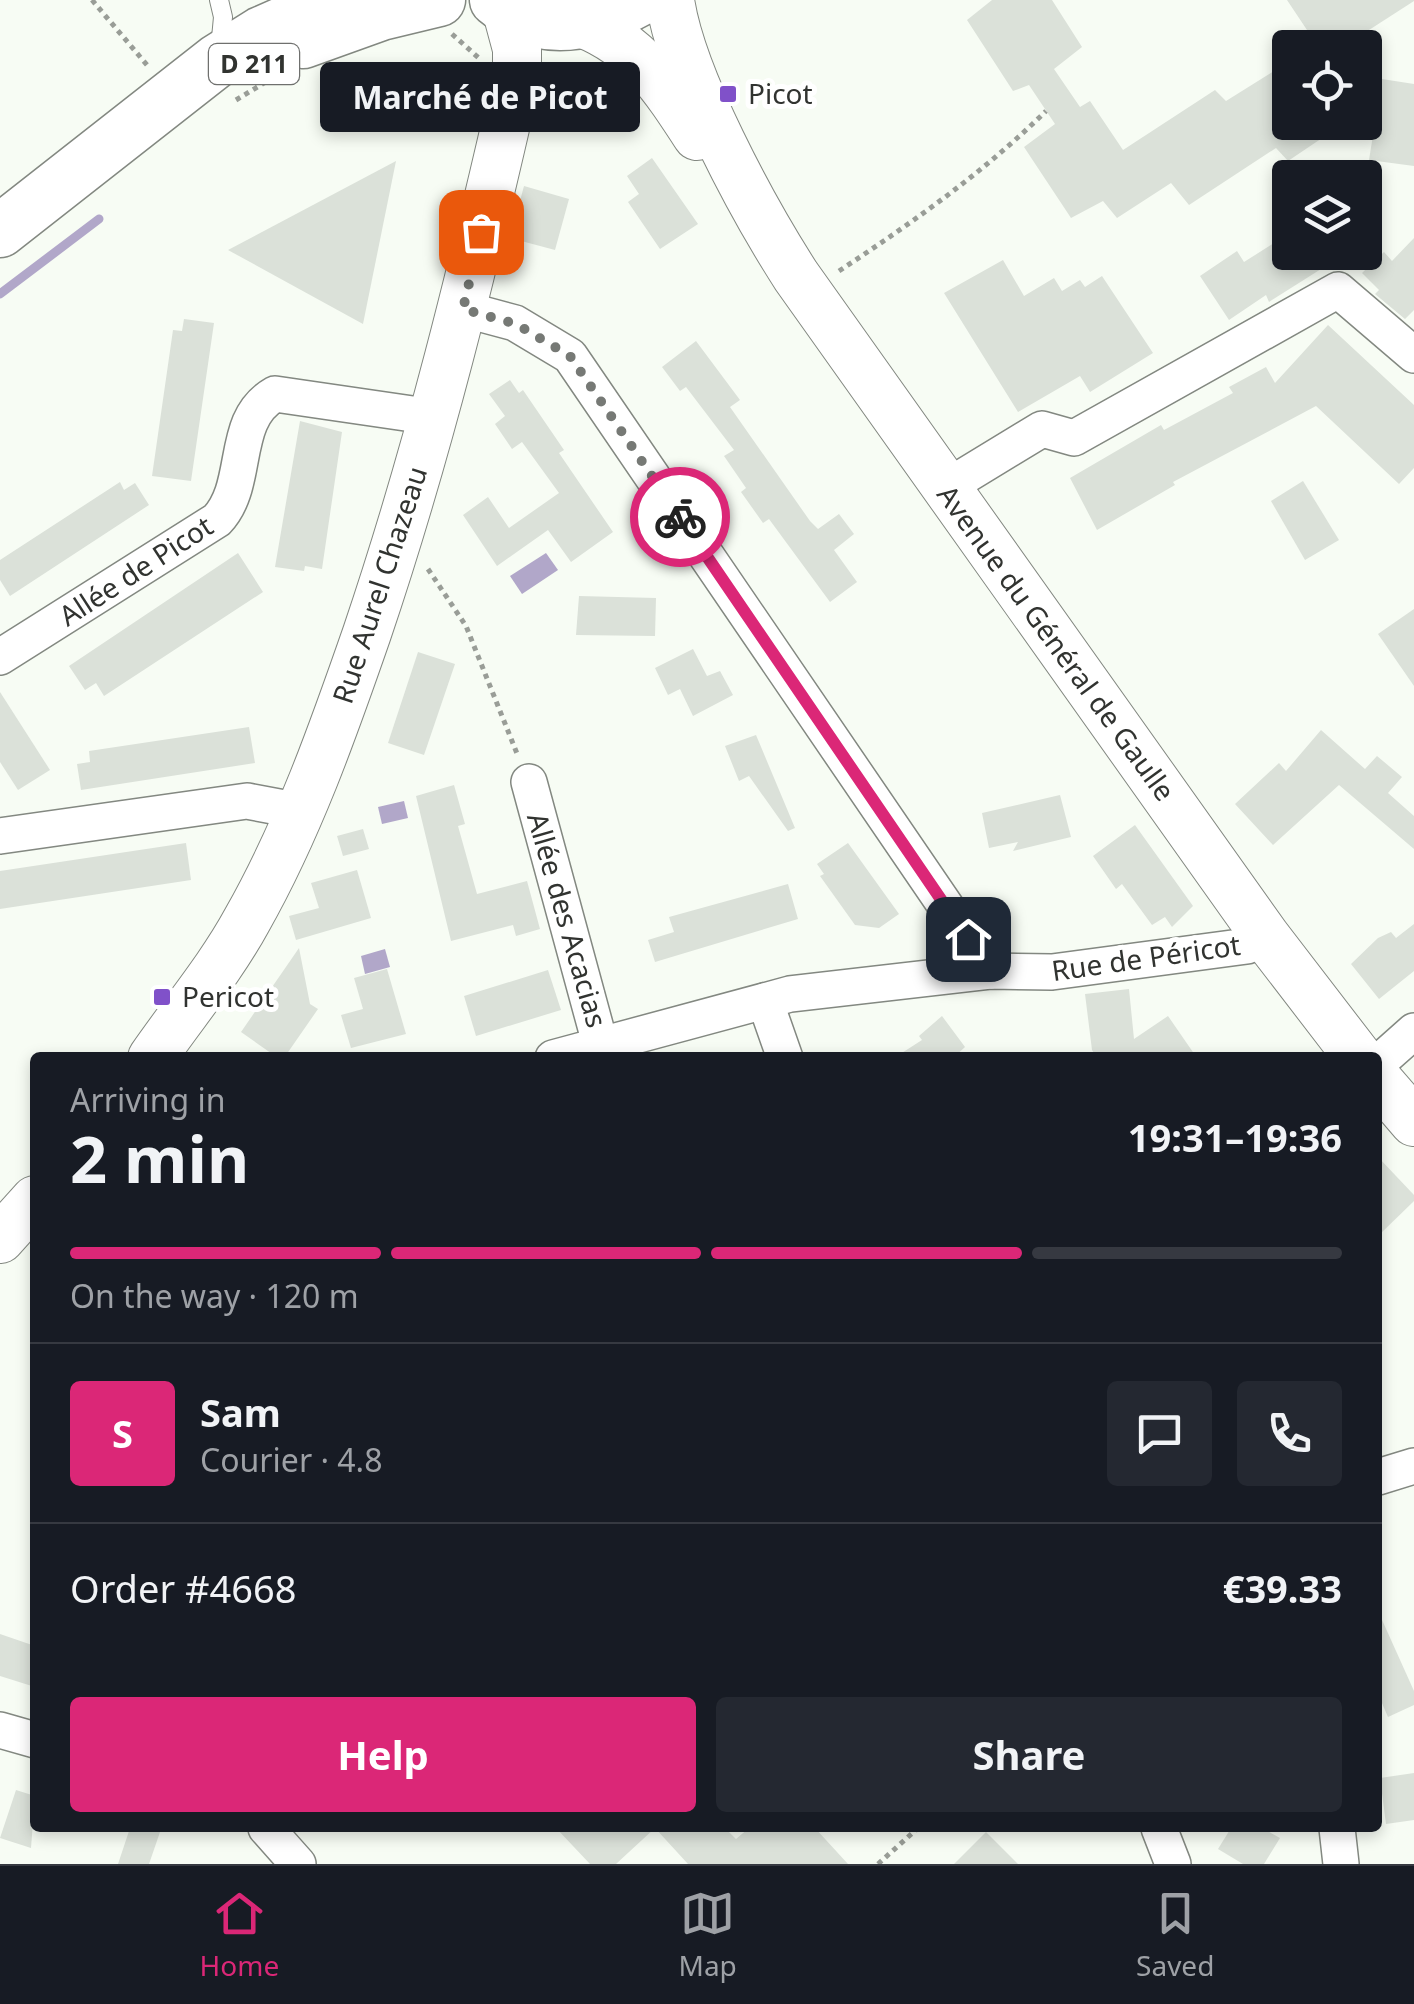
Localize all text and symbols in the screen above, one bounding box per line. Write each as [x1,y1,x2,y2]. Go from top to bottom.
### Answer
map controls [1272,30,1382,270]
button: locate [1272,30,1382,140]
road number: D 211 [209,44,299,84]
callout: Marché de Picot [321,62,641,132]
place label: Picot [748,74,813,112]
text: Marché de Picot [352,75,608,118]
marker: Picot [717,83,739,105]
button: layers [1272,160,1382,270]
pin [439,190,524,275]
icon: bag [454,205,509,260]
street label: Rue Aurel Chazeau [323,461,435,708]
courier [630,467,730,567]
street label: Avenue du Général de Gaulle [929,477,1184,808]
icon: bike [653,490,708,545]
street label: Allée de Picot [51,506,220,634]
street label: Allée des Acacias [519,808,617,1032]
pin [926,897,1011,982]
icon: home [941,912,996,967]
street label: Rue de Péricot [1049,925,1243,989]
place label: Pericot [182,977,274,1015]
marker: Pericot [151,986,173,1008]
text: Arriving in [70,1078,225,1121]
text: 19:31–19:36 [1128,1111,1342,1163]
text: 2 min [70,1114,249,1202]
text: On the way · 120 m [70,1274,359,1317]
button: chat [1107,1381,1212,1486]
button: phone [1237,1381,1342,1486]
text: Sam [200,1386,281,1438]
text: S [112,1407,133,1459]
text: Courier · 4.8 [200,1438,383,1481]
text: Order #4668 [70,1562,296,1614]
text: €39.33 [1223,1562,1342,1614]
button: Help [70,1697,696,1812]
button: Share [716,1697,1342,1812]
tab: Home [200,1886,279,1984]
tab: Map [679,1886,737,1984]
tab: Saved [1136,1886,1214,1984]

